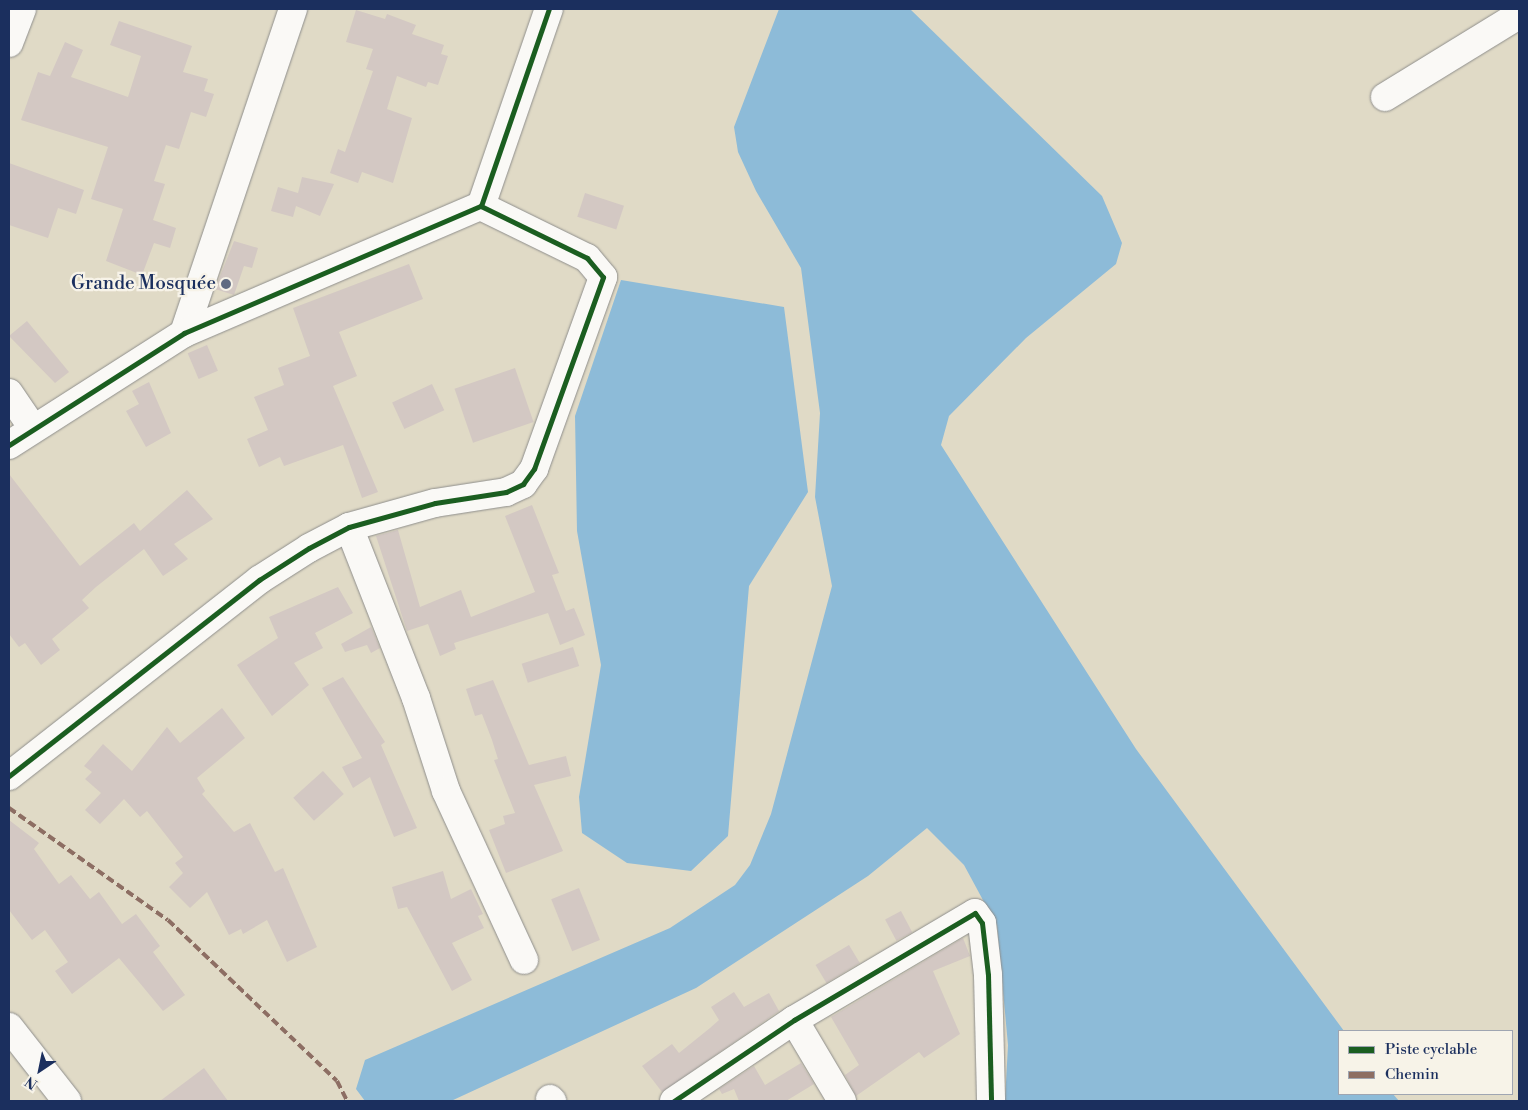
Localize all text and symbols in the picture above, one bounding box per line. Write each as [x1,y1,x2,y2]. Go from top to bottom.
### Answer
place label: Grande Mosquée [71,273,216,295]
marker: Grande Mosquée [220,278,232,290]
legend [1338,1030,1513,1095]
text: Piste cyclable [1385,1040,1477,1059]
north arrow [15,1045,65,1095]
text: Chemin [1385,1065,1439,1084]
text: N [22,1072,41,1093]

